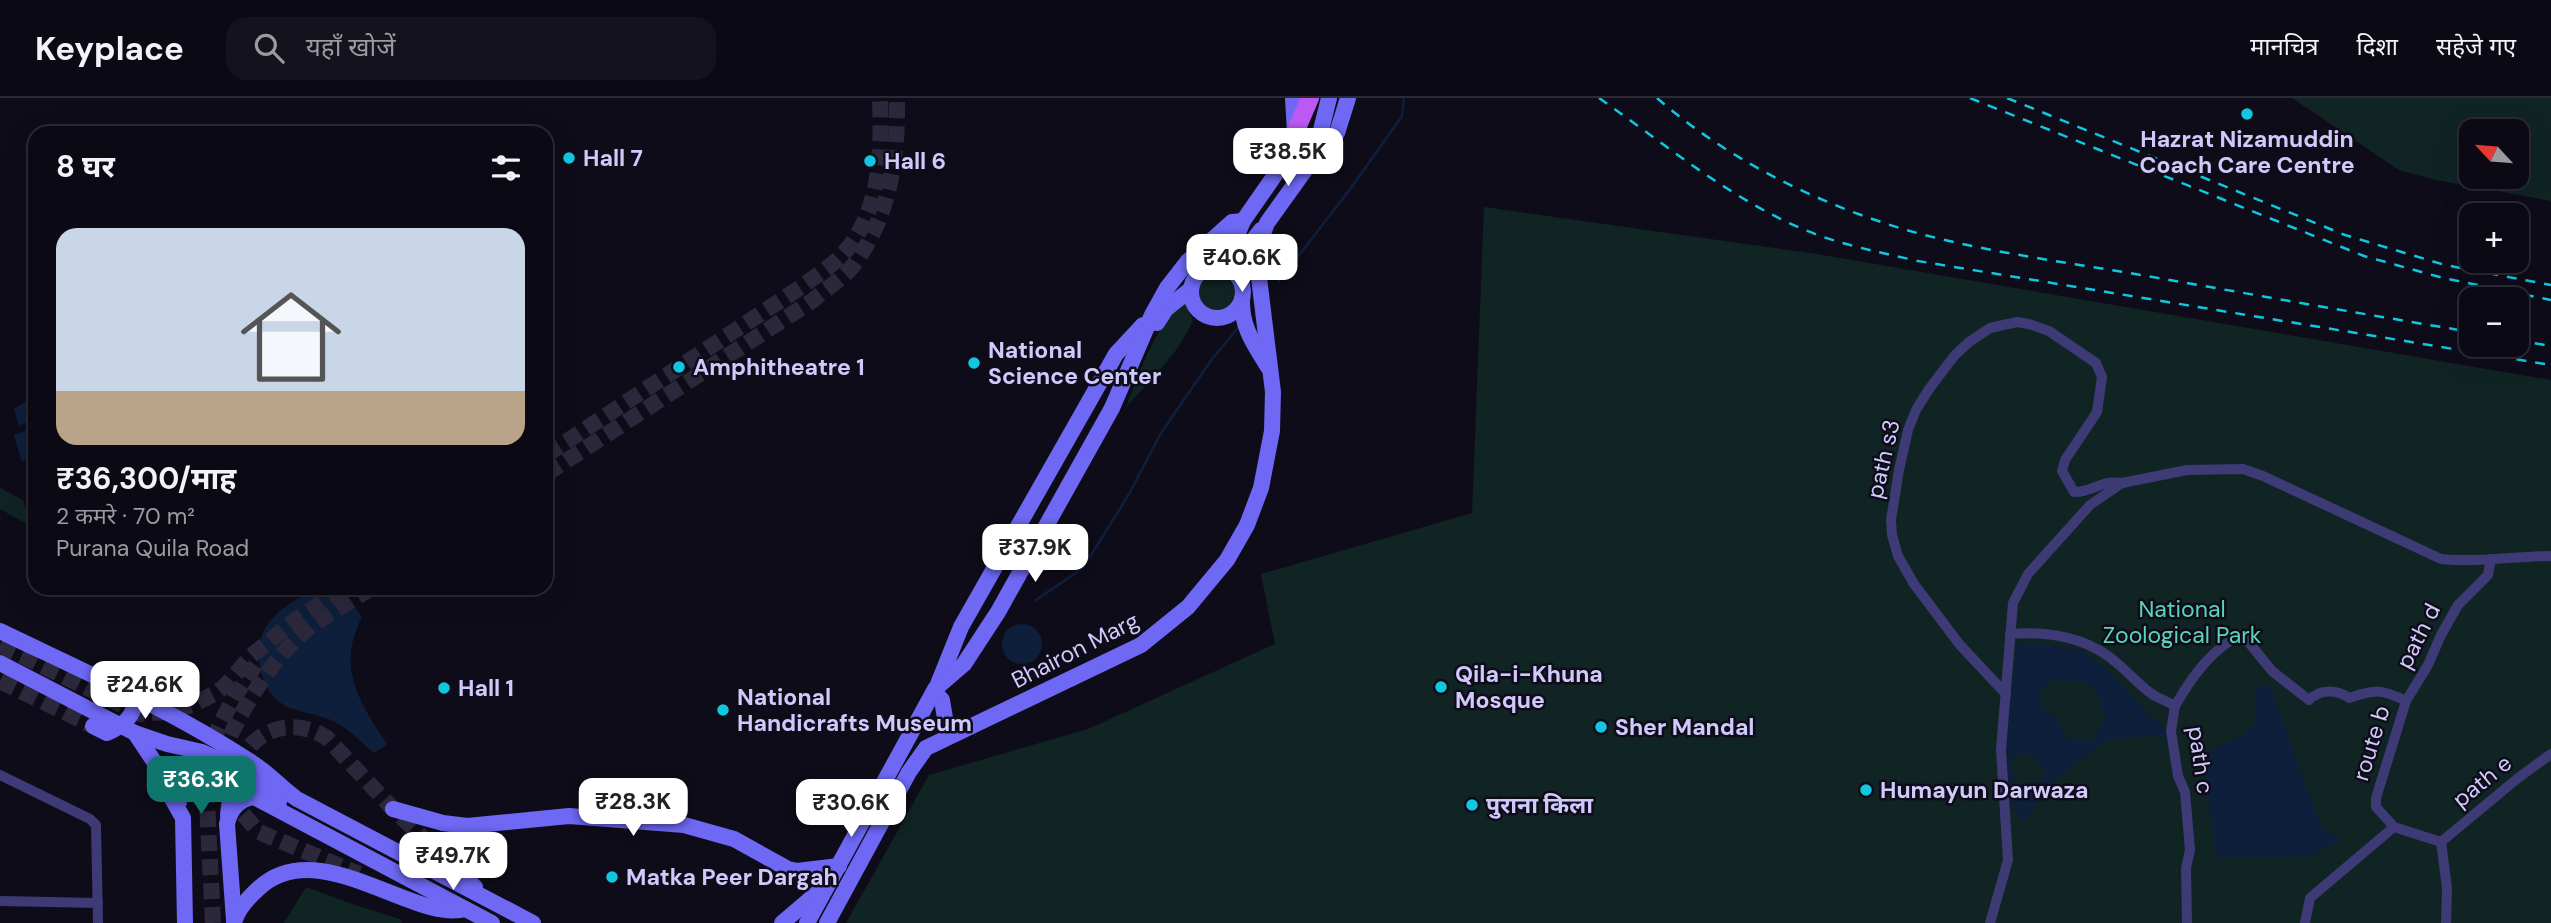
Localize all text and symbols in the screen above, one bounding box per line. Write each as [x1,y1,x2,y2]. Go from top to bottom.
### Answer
search box [226,17,716,80]
text: Keyplace [35,27,184,70]
icon: search [250,29,288,67]
text: यहाँ खोजें [306,30,396,64]
text: मानचित्र [2250,31,2319,62]
text: दिशा [2357,31,2398,62]
text: सहेजे गए [2436,31,2516,62]
marker: Hazrat Nizamuddin Coach Care Centre [2239,106,2255,122]
north arrow [2459,119,2529,189]
map controls [2459,119,2529,357]
place label: Hazrat Nizamuddin Coach Care Centre [2139,124,2355,180]
pin: ₹38.5K [1231,129,1345,188]
text: ₹38.5K [1249,136,1327,166]
place label: Hall 7 [583,143,643,173]
place label: Hall 6 [884,146,946,176]
text: 8 घर [56,147,115,186]
icon: filters [487,149,525,187]
marker: Hall 7 [561,150,577,166]
marker: Hall 6 [862,153,878,169]
button: + [2459,203,2529,273]
pin: ₹40.6K [1185,234,1299,294]
text: ₹40.6K [1202,242,1282,272]
icon: home [228,274,354,400]
button: − [2459,287,2529,357]
place label: National Science Center [988,335,1161,391]
place label: Amphitheatre 1 [693,352,865,382]
marker: National Science Center [966,355,982,371]
marker: Amphitheatre 1 [671,359,687,375]
street label: path s3 [1859,417,1907,501]
text: ₹36,300/माह [56,459,236,498]
text: 2 कमरे · 70 m² [56,501,195,531]
pin: ₹37.9K [978,524,1092,584]
text: ₹37.9K [998,532,1072,562]
text: Purana Quila Road [56,533,249,563]
park label: National Zoological Park [2103,594,2262,650]
street label: path d [2389,598,2447,674]
street label: Bhairon Marg [1006,605,1144,695]
place label: Qila-i-Khuna Mosque [1455,659,1603,715]
pin: ₹24.6K [88,662,202,721]
text: ₹24.6K [107,669,183,699]
place label: Hall 1 [458,673,514,703]
marker: Qila-i-Khuna Mosque [1433,679,1449,695]
marker: Hall 1 [436,680,452,696]
place label: National Handicrafts Museum [737,682,972,738]
marker: National Handicrafts Museum [715,702,731,718]
street label: route b [2345,702,2397,784]
place label: Sher Mandal [1615,712,1755,742]
marker: Sher Mandal [1593,719,1609,735]
street label: path c [2181,724,2221,796]
street label: path e [2446,748,2518,814]
pin: ₹36.3K [144,756,258,816]
text: ₹36.3K [163,764,239,794]
place label: Humayun Darwaza [1880,775,2089,805]
pin: ₹28.3K [576,778,690,838]
pin: ₹30.6K [794,780,908,839]
marker: Humayun Darwaza [1858,782,1874,798]
text: ₹28.3K [595,786,671,816]
text: ₹30.6K [812,787,890,817]
place label: पुराना किला [1486,790,1594,820]
marker: पुराना किला [1464,797,1480,813]
pin: ₹49.7K [396,832,510,892]
text: ₹49.7K [415,840,491,870]
place label: Matka Peer Dargah [626,862,838,892]
marker: Matka Peer Dargah [604,869,620,885]

